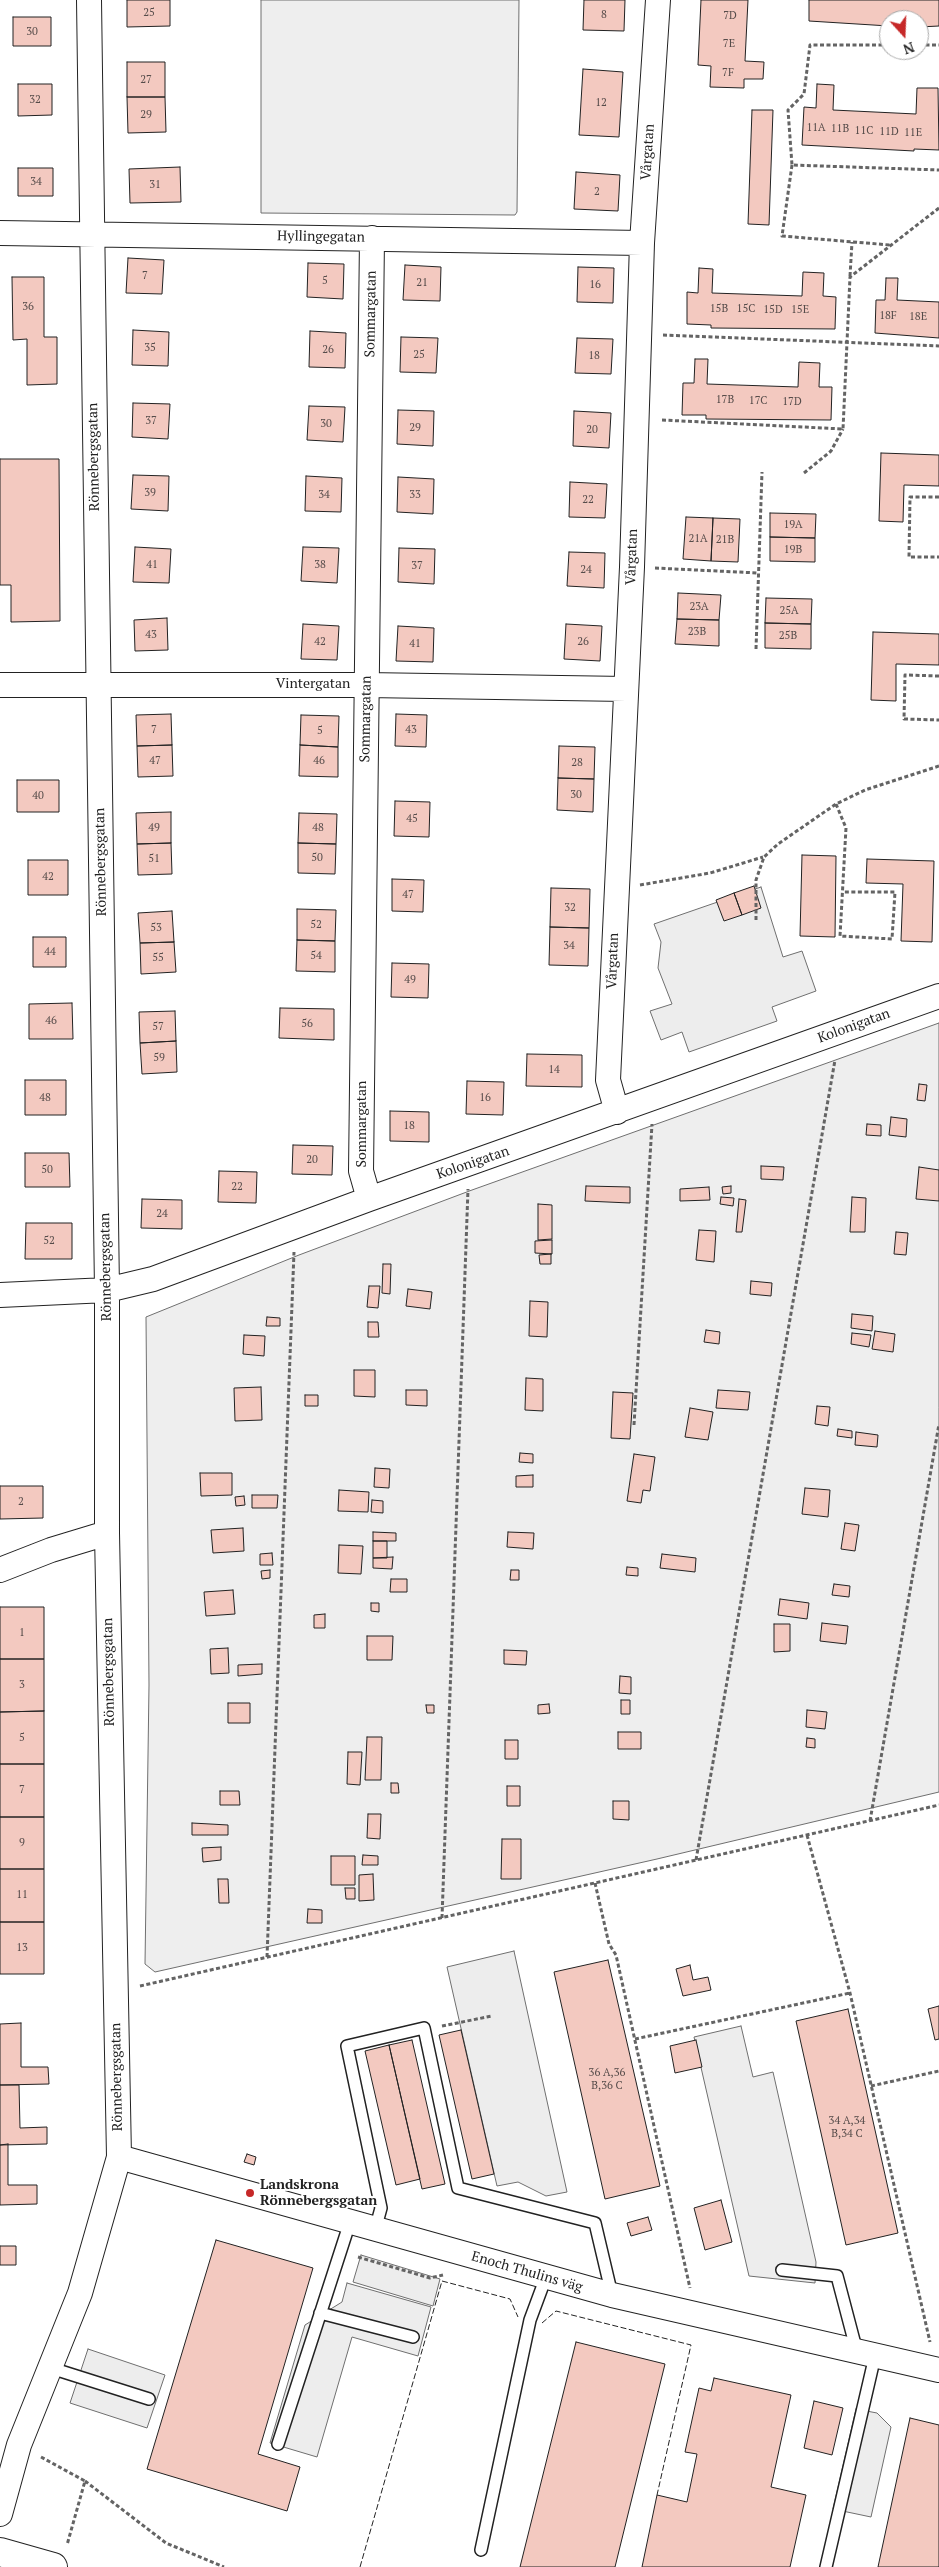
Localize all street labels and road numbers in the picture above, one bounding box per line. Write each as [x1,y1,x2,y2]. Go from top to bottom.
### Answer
street label: Vårgatan [638,123,658,181]
street label: Hyllingegatan [277,228,365,246]
street label: Sommargatan [362,270,380,358]
street label: Rönnebergsgatan [85,403,103,511]
street label: Vårgatan [623,528,641,586]
street label: Sommargatan [357,675,375,763]
street label: Vintergatan [276,676,350,692]
street label: Rönnebergsgatan [92,808,110,916]
street label: Vårgatan [604,932,622,990]
street label: Kolonigatan [816,1005,892,1047]
street label: Sommargatan [354,1081,370,1167]
street label: Kolonigatan [435,1143,511,1183]
street label: Rönnebergsgatan [97,1213,115,1321]
street label: Rönnebergsgatan [100,1618,118,1726]
street label: Rönnebergsgatan [108,2023,126,2131]
street label: Enoch Thulins väg [469,2248,585,2296]

